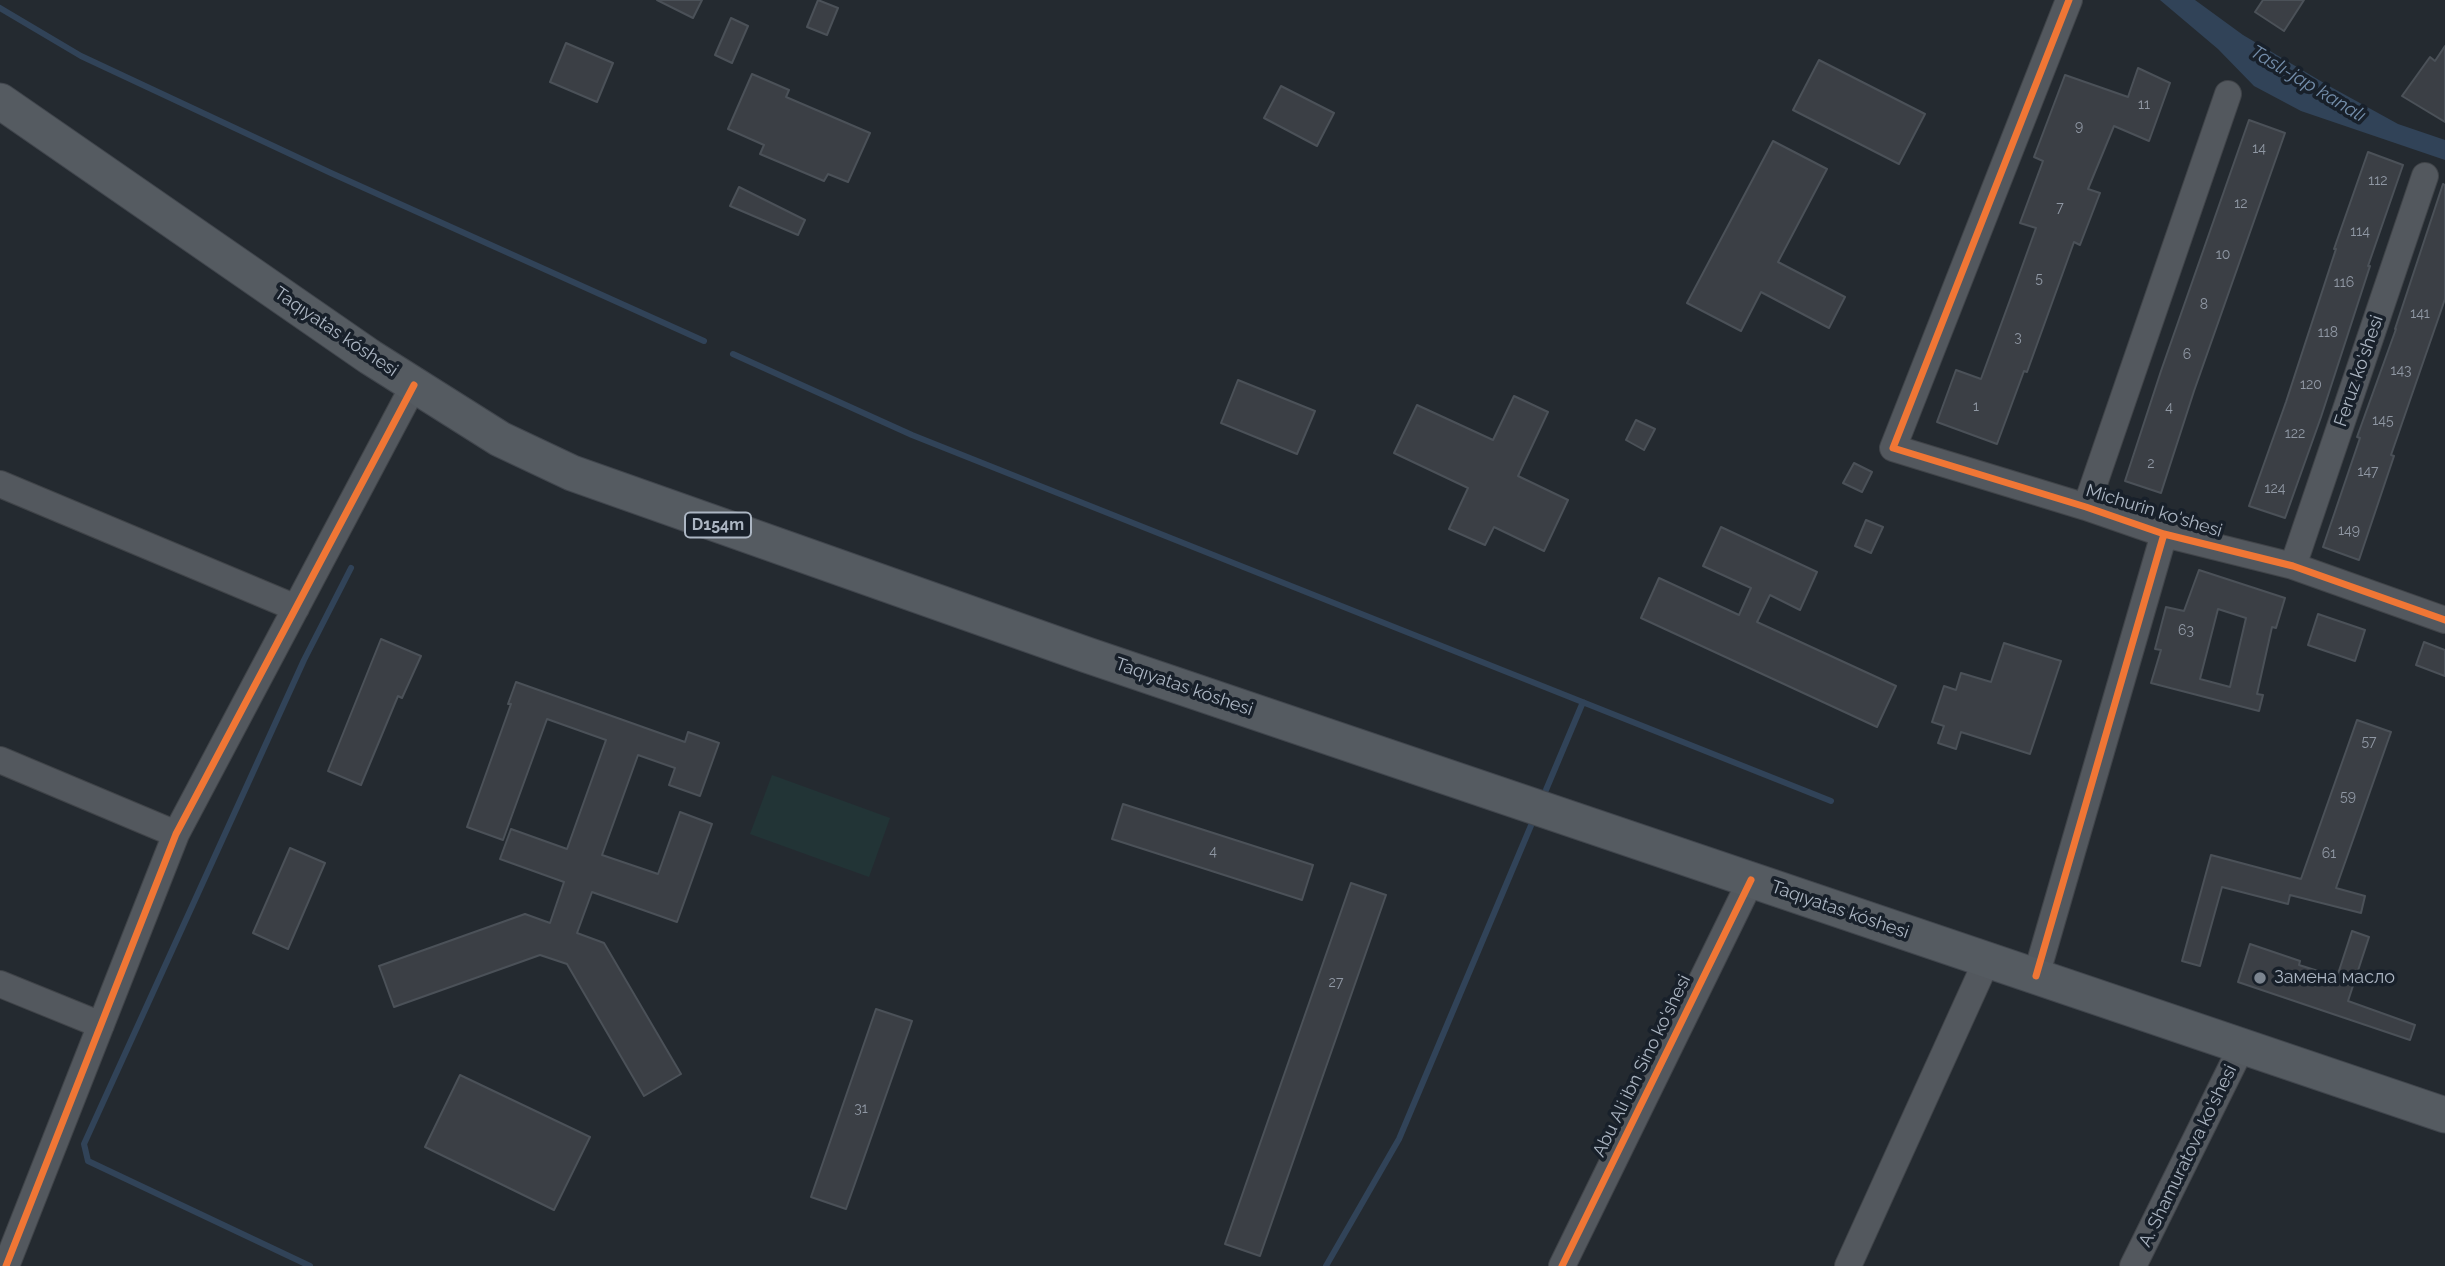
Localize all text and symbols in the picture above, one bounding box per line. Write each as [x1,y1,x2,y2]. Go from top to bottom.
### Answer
water label: Taslı-jap kanalı [2246,41,2370,127]
house number: 11 [2138,97,2150,113]
house number: 9 [2075,119,2083,135]
house number: 14 [2252,141,2266,157]
house number: 112 [2368,173,2388,189]
house number: 12 [2234,196,2248,212]
house number: 7 [2056,200,2064,216]
house number: 114 [2350,224,2370,240]
house number: 10 [2216,247,2230,263]
house number: 5 [2035,271,2043,287]
house number: 116 [2334,275,2354,291]
street label: Taqıyatas kóshesi [270,283,402,381]
house number: 8 [2200,297,2208,313]
house number: 141 [2410,306,2430,322]
street label: Feruz ko'shesi [2330,313,2388,429]
house number: 118 [2318,325,2338,341]
house number: 3 [2014,330,2022,346]
house number: 6 [2183,347,2191,363]
house number: 143 [2390,363,2412,379]
house number: 120 [2300,377,2322,393]
house number: 1 [1973,399,1979,415]
house number: 4 [2165,400,2173,416]
house number: 145 [2372,413,2394,429]
house number: 122 [2285,426,2305,442]
house number: 2 [2147,456,2155,472]
house number: 147 [2357,464,2379,480]
street label: Michurin ko'shesi [2083,480,2225,542]
house number: 124 [2265,481,2285,497]
road number: D154m [685,512,751,538]
house number: 149 [2338,523,2360,539]
house number: 63 [2178,623,2194,639]
street label: Taqıyatas kóshesi [1112,653,1256,721]
house number: 57 [2361,734,2377,750]
house number: 59 [2340,789,2356,805]
house number: 4 [1209,844,1217,860]
house number: 61 [2322,846,2336,862]
street label: Taqıyatas kóshesi [1768,876,1912,944]
place label: Замена масло [2274,967,2395,989]
marker: Замена масло [2252,970,2268,986]
street label: Abu Ali ibn Sino ko'shesi [1588,971,1696,1161]
house number: 27 [1329,975,1343,991]
street label: A. Shamuratova ko'shesi [2134,1061,2242,1251]
house number: 31 [854,1101,868,1117]

